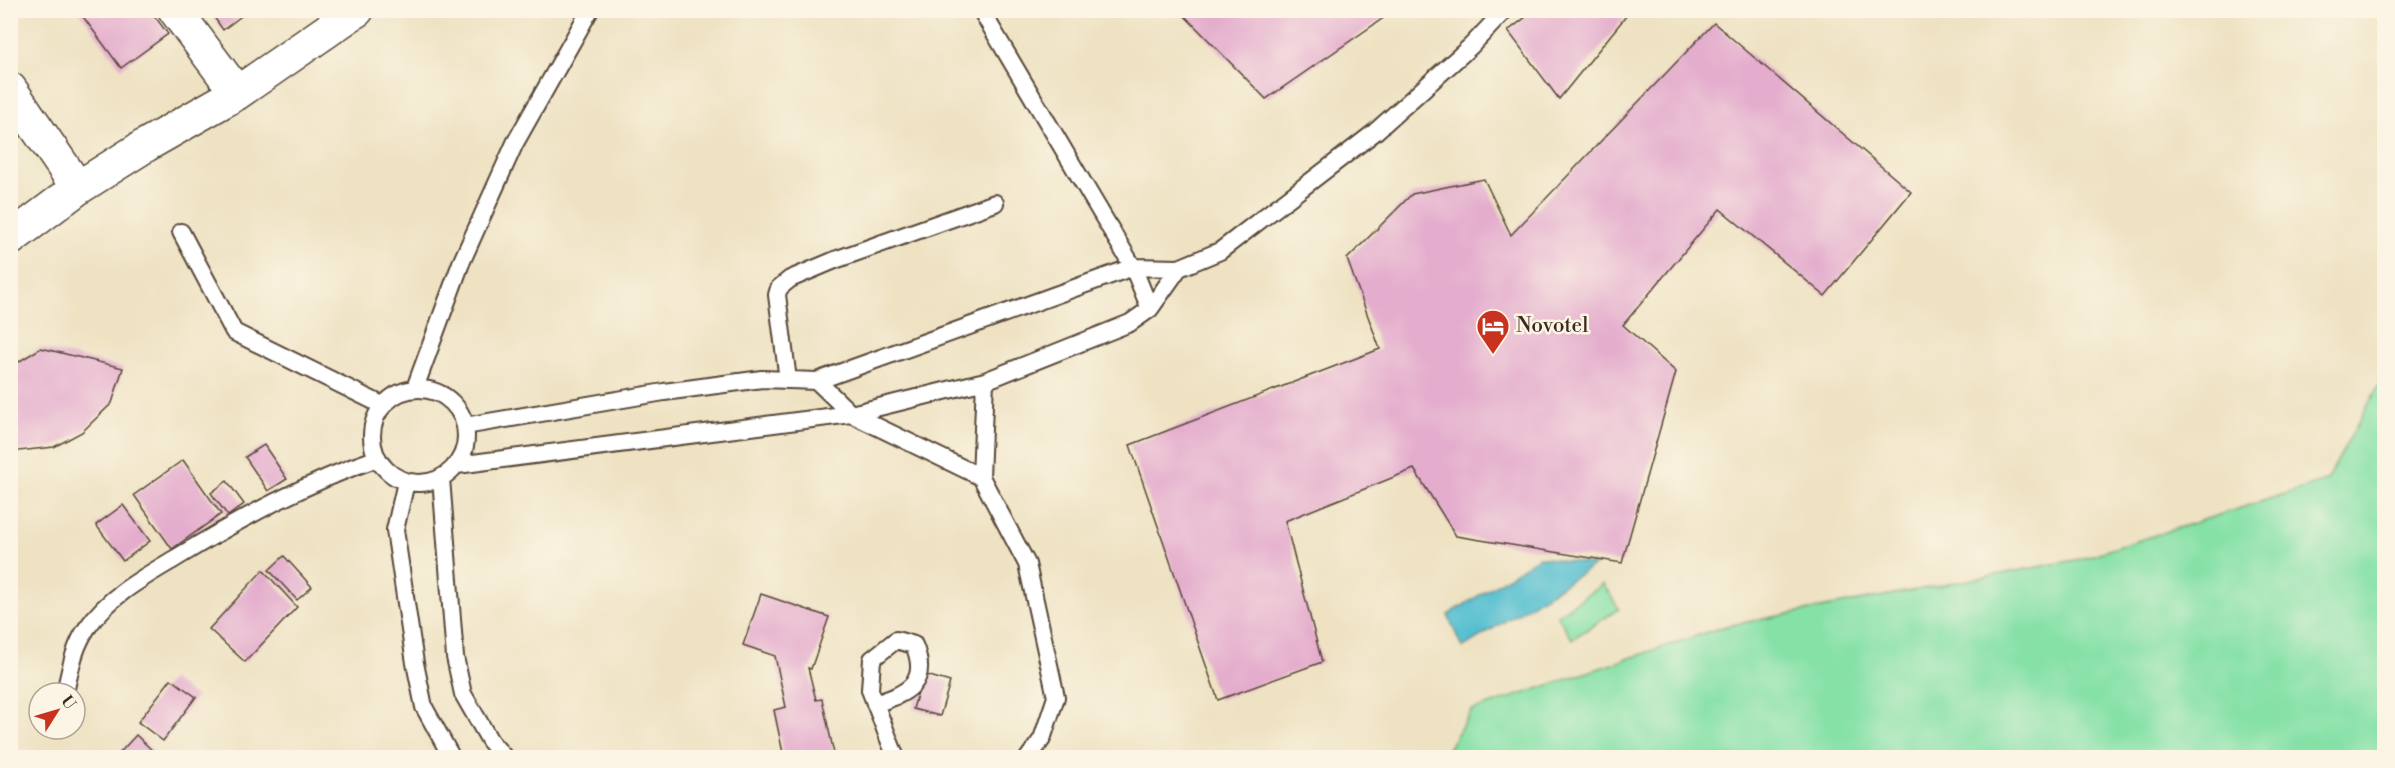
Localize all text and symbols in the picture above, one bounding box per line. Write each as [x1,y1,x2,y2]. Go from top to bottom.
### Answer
hotel icon: Novotel [1475,308,1511,355]
place label: Novotel [1516,313,1588,339]
north arrow [27,681,87,741]
text: U [56,692,80,714]

